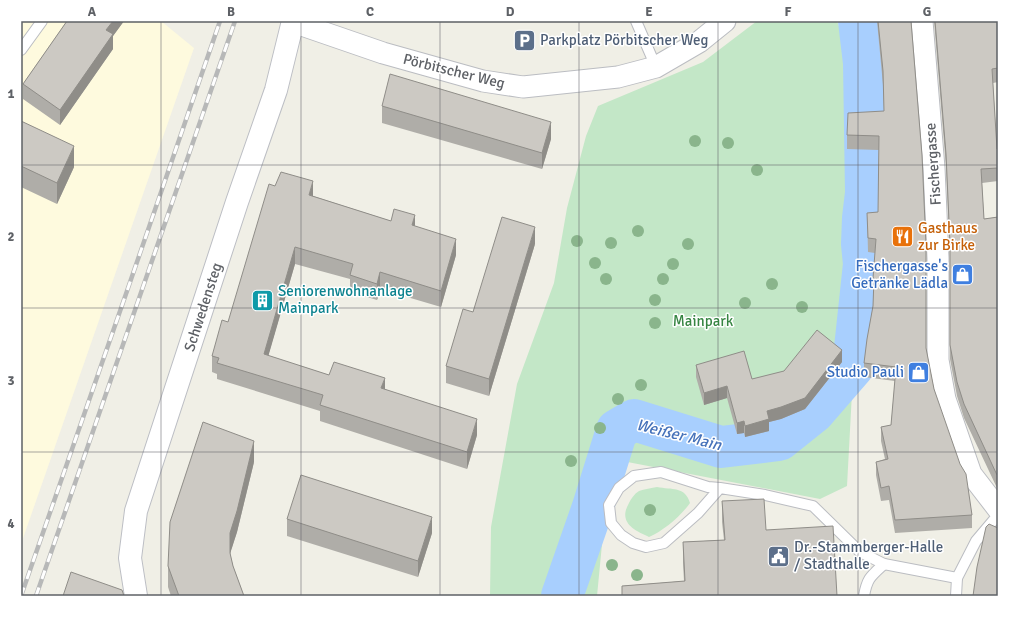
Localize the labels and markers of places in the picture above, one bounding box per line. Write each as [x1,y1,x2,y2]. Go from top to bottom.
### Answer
parking icon: Parkplatz Pörbitscher Weg [511,27,537,53]
place label: Parkplatz Pörbitscher Weg [540,31,708,49]
place label: Gasthaus zur Birke [918,219,978,254]
restaurant icon: Gasthaus zur Birke [890,224,916,250]
place label: Fischergasse's Getränke Lädla [851,257,948,292]
shop icon: Fischergasse's Getränke Lädla [950,262,976,288]
place label: Seniorenwohnanlage Mainpark [278,282,413,317]
building icon: Seniorenwohnanlage Mainpark [249,287,275,313]
shop icon: Studio Pauli [906,359,932,385]
place label: Studio Pauli [827,363,904,381]
place label: Dr.-Stammberger-Halle / Stadthalle [794,538,943,573]
public building icon: Dr.-Stammberger-Halle / Stadthalle [766,543,792,569]

